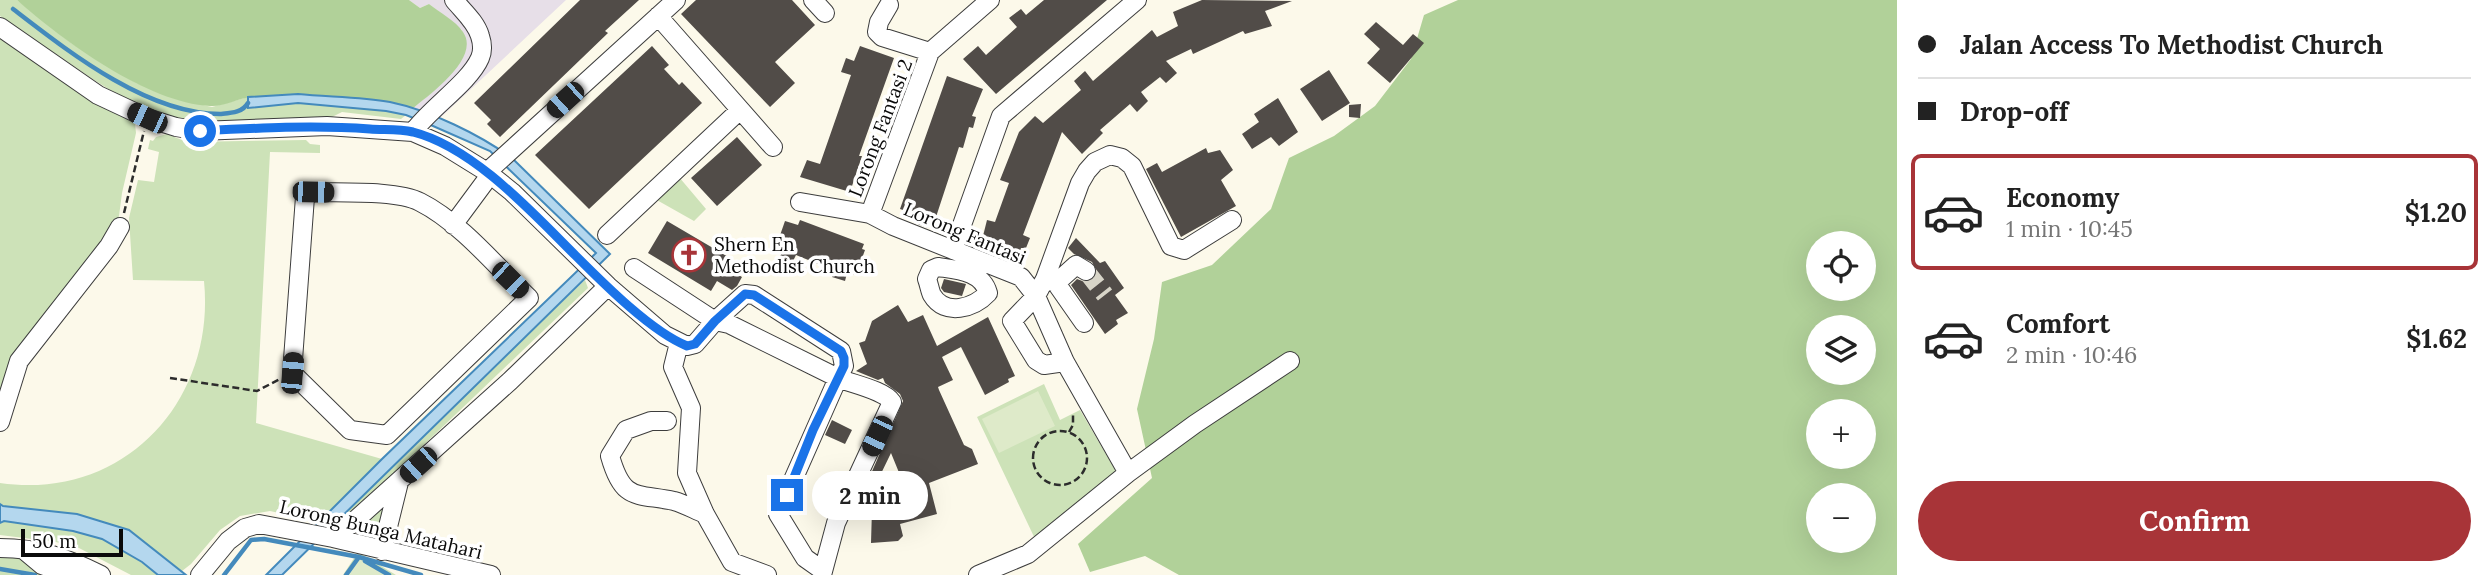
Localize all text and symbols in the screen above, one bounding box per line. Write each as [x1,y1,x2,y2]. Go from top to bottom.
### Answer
text: Jalan Access To Methodist Church [1960,28,2383,61]
street label: Lorong Fantasi 2 [843,56,917,200]
car [543,78,588,122]
text: Drop-off [1960,95,2068,128]
car [124,100,171,136]
route start [184,115,216,147]
car [292,181,335,203]
icon: car [1922,181,1985,244]
text: Economy [2006,181,2119,214]
street label: Lorong Fantasi [900,196,1030,270]
text: $1.20 [2405,196,2467,229]
text: 1 min · 10:45 [2006,214,2133,243]
map controls [1806,231,1876,553]
button: locate [1806,231,1876,301]
place label: Shern En Methodist Church [714,232,875,278]
church icon: Shern En Methodist Church [670,236,708,274]
car [488,258,533,302]
icon: car [1922,307,1985,370]
text: Comfort [2006,307,2110,340]
button: layers [1806,315,1876,385]
text: $1.62 [2406,322,2467,355]
text: 2 min · 10:46 [2006,340,2137,369]
car [280,351,305,395]
button: + [1806,399,1876,469]
car [859,413,896,459]
car [396,443,441,487]
callout: 2 min [812,470,927,520]
route end [771,479,803,511]
text: 2 min [839,481,901,510]
button: Confirm [1918,481,2471,561]
button: − [1806,483,1876,553]
street label: Lorong Bunga Matahari [277,494,485,564]
scale bar [21,526,122,558]
text: 50 m [32,529,76,553]

